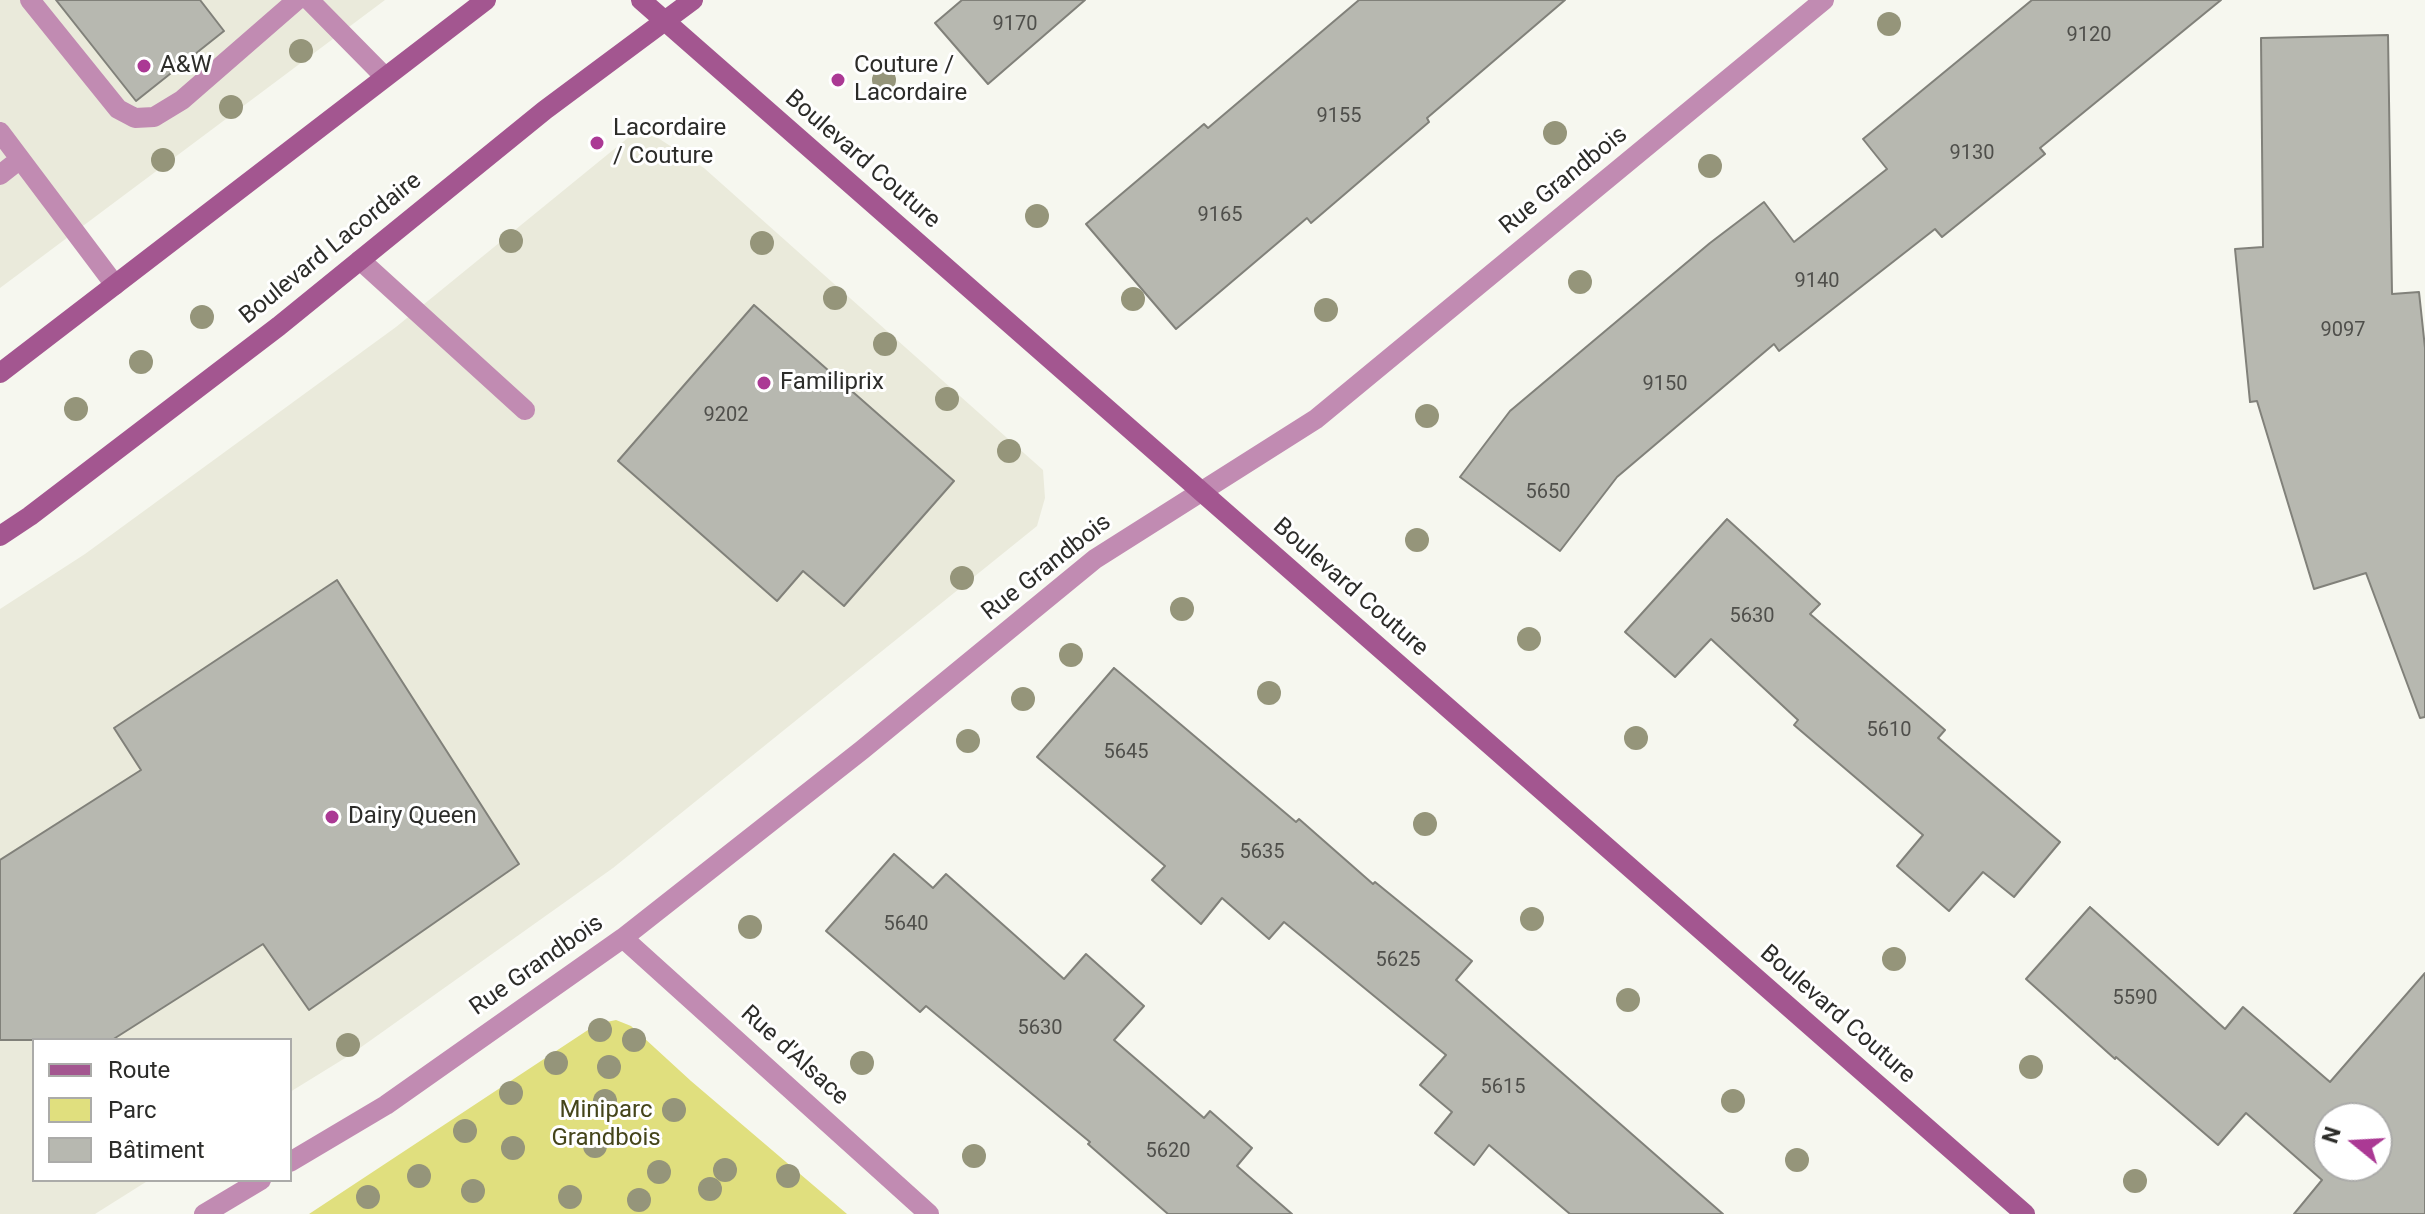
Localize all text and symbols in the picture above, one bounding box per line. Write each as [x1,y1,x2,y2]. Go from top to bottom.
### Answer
house number: 9170 [993,13,1037,37]
house number: 9120 [2067,24,2111,48]
place label: A&W [160,52,212,80]
place label: Couture / Lacordaire [854,52,967,108]
marker: A&W [135,57,153,75]
marker: Couture / Lacordaire [829,71,847,89]
street label: Boulevard Couture [778,85,946,235]
house number: 9155 [1317,105,1361,129]
place label: Lacordaire / Couture [613,115,726,171]
street label: Rue Grandbois [1494,121,1634,241]
marker: Lacordaire / Couture [588,134,606,152]
house number: 9130 [1950,142,1994,166]
street label: Boulevard Lacordaire [234,167,428,331]
house number: 9165 [1198,204,1242,228]
house number: 9140 [1795,270,1839,294]
house number: 9097 [2321,319,2365,343]
place label: Familiprix [780,369,884,397]
house number: 9150 [1643,373,1687,397]
marker: Familiprix [755,374,773,392]
house number: 9202 [704,404,748,428]
house number: 5650 [1526,481,1570,505]
street label: Rue Grandbois [977,509,1117,627]
street label: Boulevard Couture [1266,513,1434,663]
house number: 5630 [1730,605,1774,629]
house number: 5610 [1867,719,1911,743]
house number: 5645 [1104,741,1148,765]
place label: Dairy Queen [348,803,477,831]
marker: Dairy Queen [323,808,341,826]
house number: 5635 [1240,841,1284,865]
street label: Rue Grandbois [465,909,609,1023]
house number: 5640 [884,913,928,937]
street label: Boulevard Couture [1753,940,1921,1090]
house number: 5625 [1376,949,1420,973]
house number: 5590 [2113,987,2157,1011]
street label: Rue d'Alsace [734,1000,854,1112]
house number: 5630 [1018,1017,1062,1041]
legend [32,1038,292,1182]
text: Route [108,1056,170,1084]
house number: 5615 [1481,1076,1525,1100]
text: Parc [108,1096,157,1124]
park label: Miniparc Grandbois [551,1097,661,1153]
north arrow [2313,1102,2393,1182]
text: N [2317,1124,2346,1146]
text: Bâtiment [108,1136,205,1164]
house number: 5620 [1146,1140,1190,1164]

